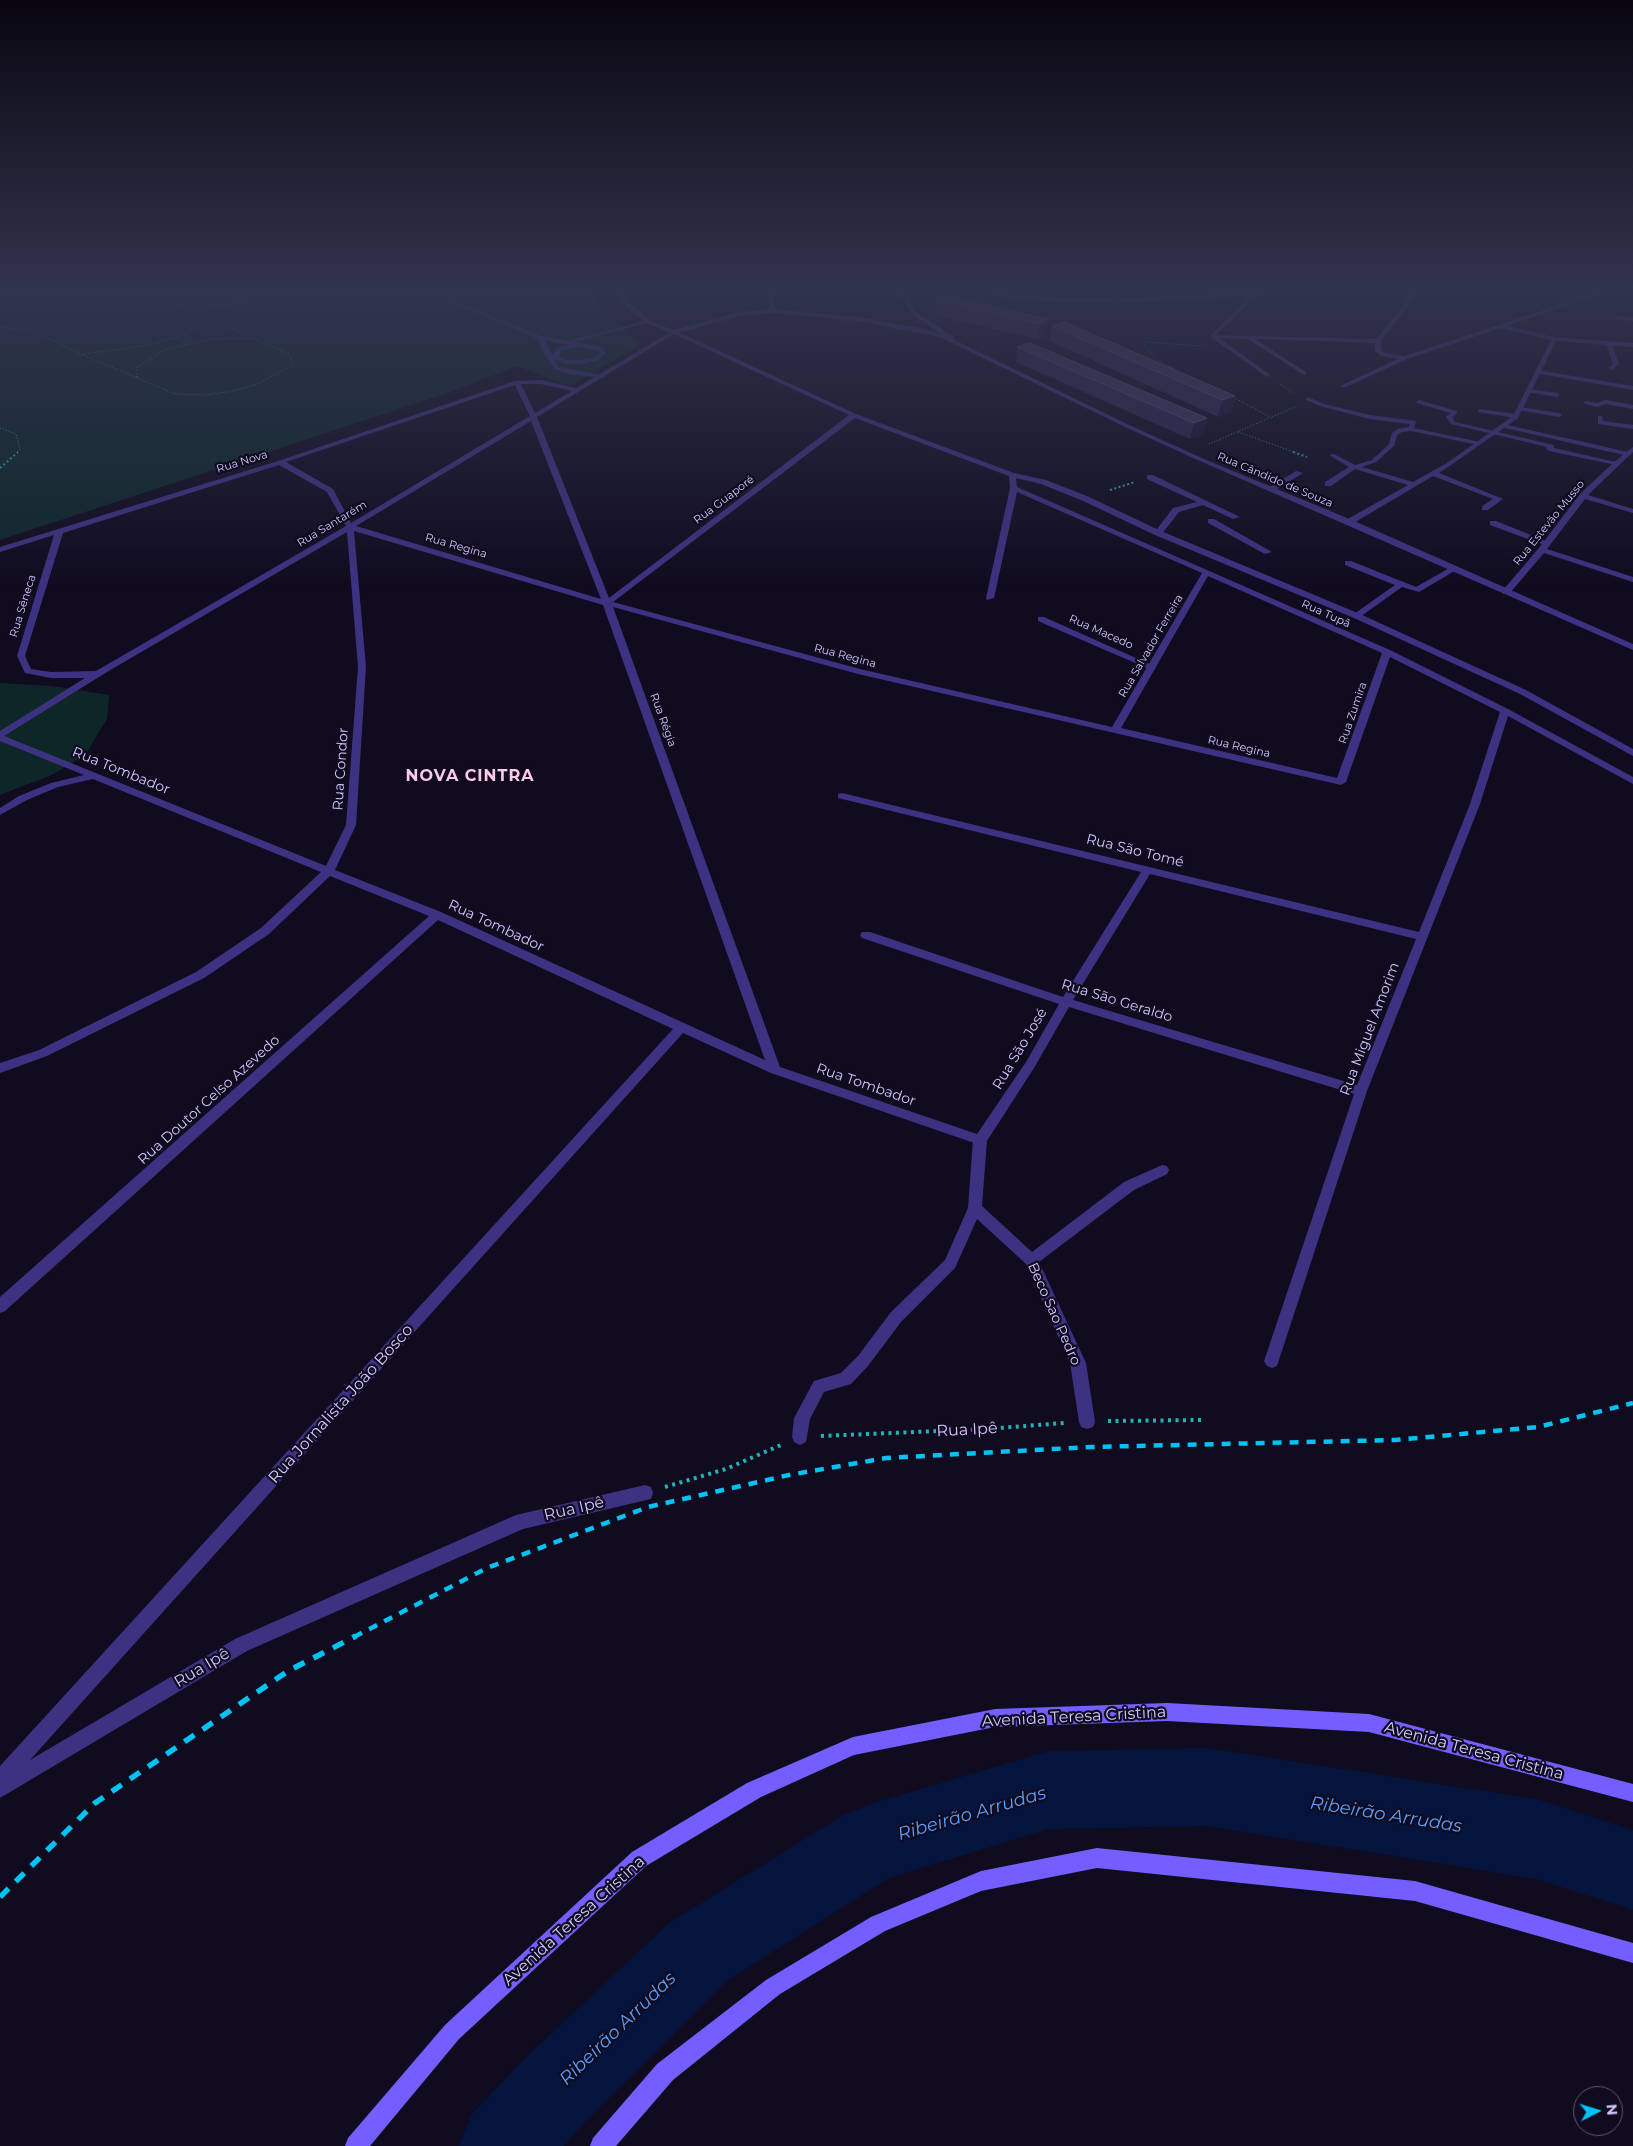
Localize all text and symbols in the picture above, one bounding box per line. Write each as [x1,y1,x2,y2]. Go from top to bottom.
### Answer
street label: Rua Nova [215,448,269,476]
street label: Rua Cândido de Souza [1215,450,1335,510]
street label: Rua Guaporé [691,473,757,527]
street label: Rua Estevão Musso [1511,478,1587,568]
street label: Rua Santarém [295,498,369,550]
street label: Rua Regina [424,531,488,561]
street label: Rua Sêneca [7,573,39,639]
street label: Rua Salvador Ferreira [1116,592,1186,700]
street label: Rua Tupã [1299,597,1353,631]
street label: Rua Macedo [1067,612,1135,652]
street label: Rua Regina [813,641,877,671]
street label: Rua Zumira [1336,680,1370,746]
street label: Rua Régia [647,691,679,749]
street label: Rua Condor [330,727,352,811]
street label: Rua Regina [1206,733,1272,761]
street label: Rua Tombador [70,744,172,798]
district label: NOVA CINTRA [404,766,536,786]
street label: Rua São Tomé [1084,831,1186,871]
street label: Rua Tombador [445,896,547,956]
street label: Rua Miguel Amorim [1337,960,1403,1098]
street label: Rua São Geraldo [1059,976,1175,1026]
street label: Rua São José [989,1005,1051,1093]
street label: Rua Doutor Celso Azevedo [135,1032,283,1168]
street label: Rua Tombador [814,1060,918,1110]
street label: Beco Sao Pedro [1024,1260,1084,1368]
street label: Rua Jornalista João Bosco [265,1321,417,1487]
street label: Rua Ipê [936,1419,998,1441]
street label: Rua Ipê [542,1493,606,1525]
street label: Rua Ipê [171,1644,233,1692]
street label: Avenida Teresa Cristina [981,1703,1167,1731]
street label: Avenida Teresa Cristina [1382,1718,1566,1784]
water label: Ribeirão Arrudas [895,1782,1049,1846]
water label: Ribeirão Arrudas [1309,1792,1463,1838]
street label: Avenida Teresa Cristina [499,1852,649,1990]
water label: Ribeirão Arrudas [555,1968,681,2090]
north arrow [1573,2086,1623,2136]
text: N [1602,2103,1621,2116]

